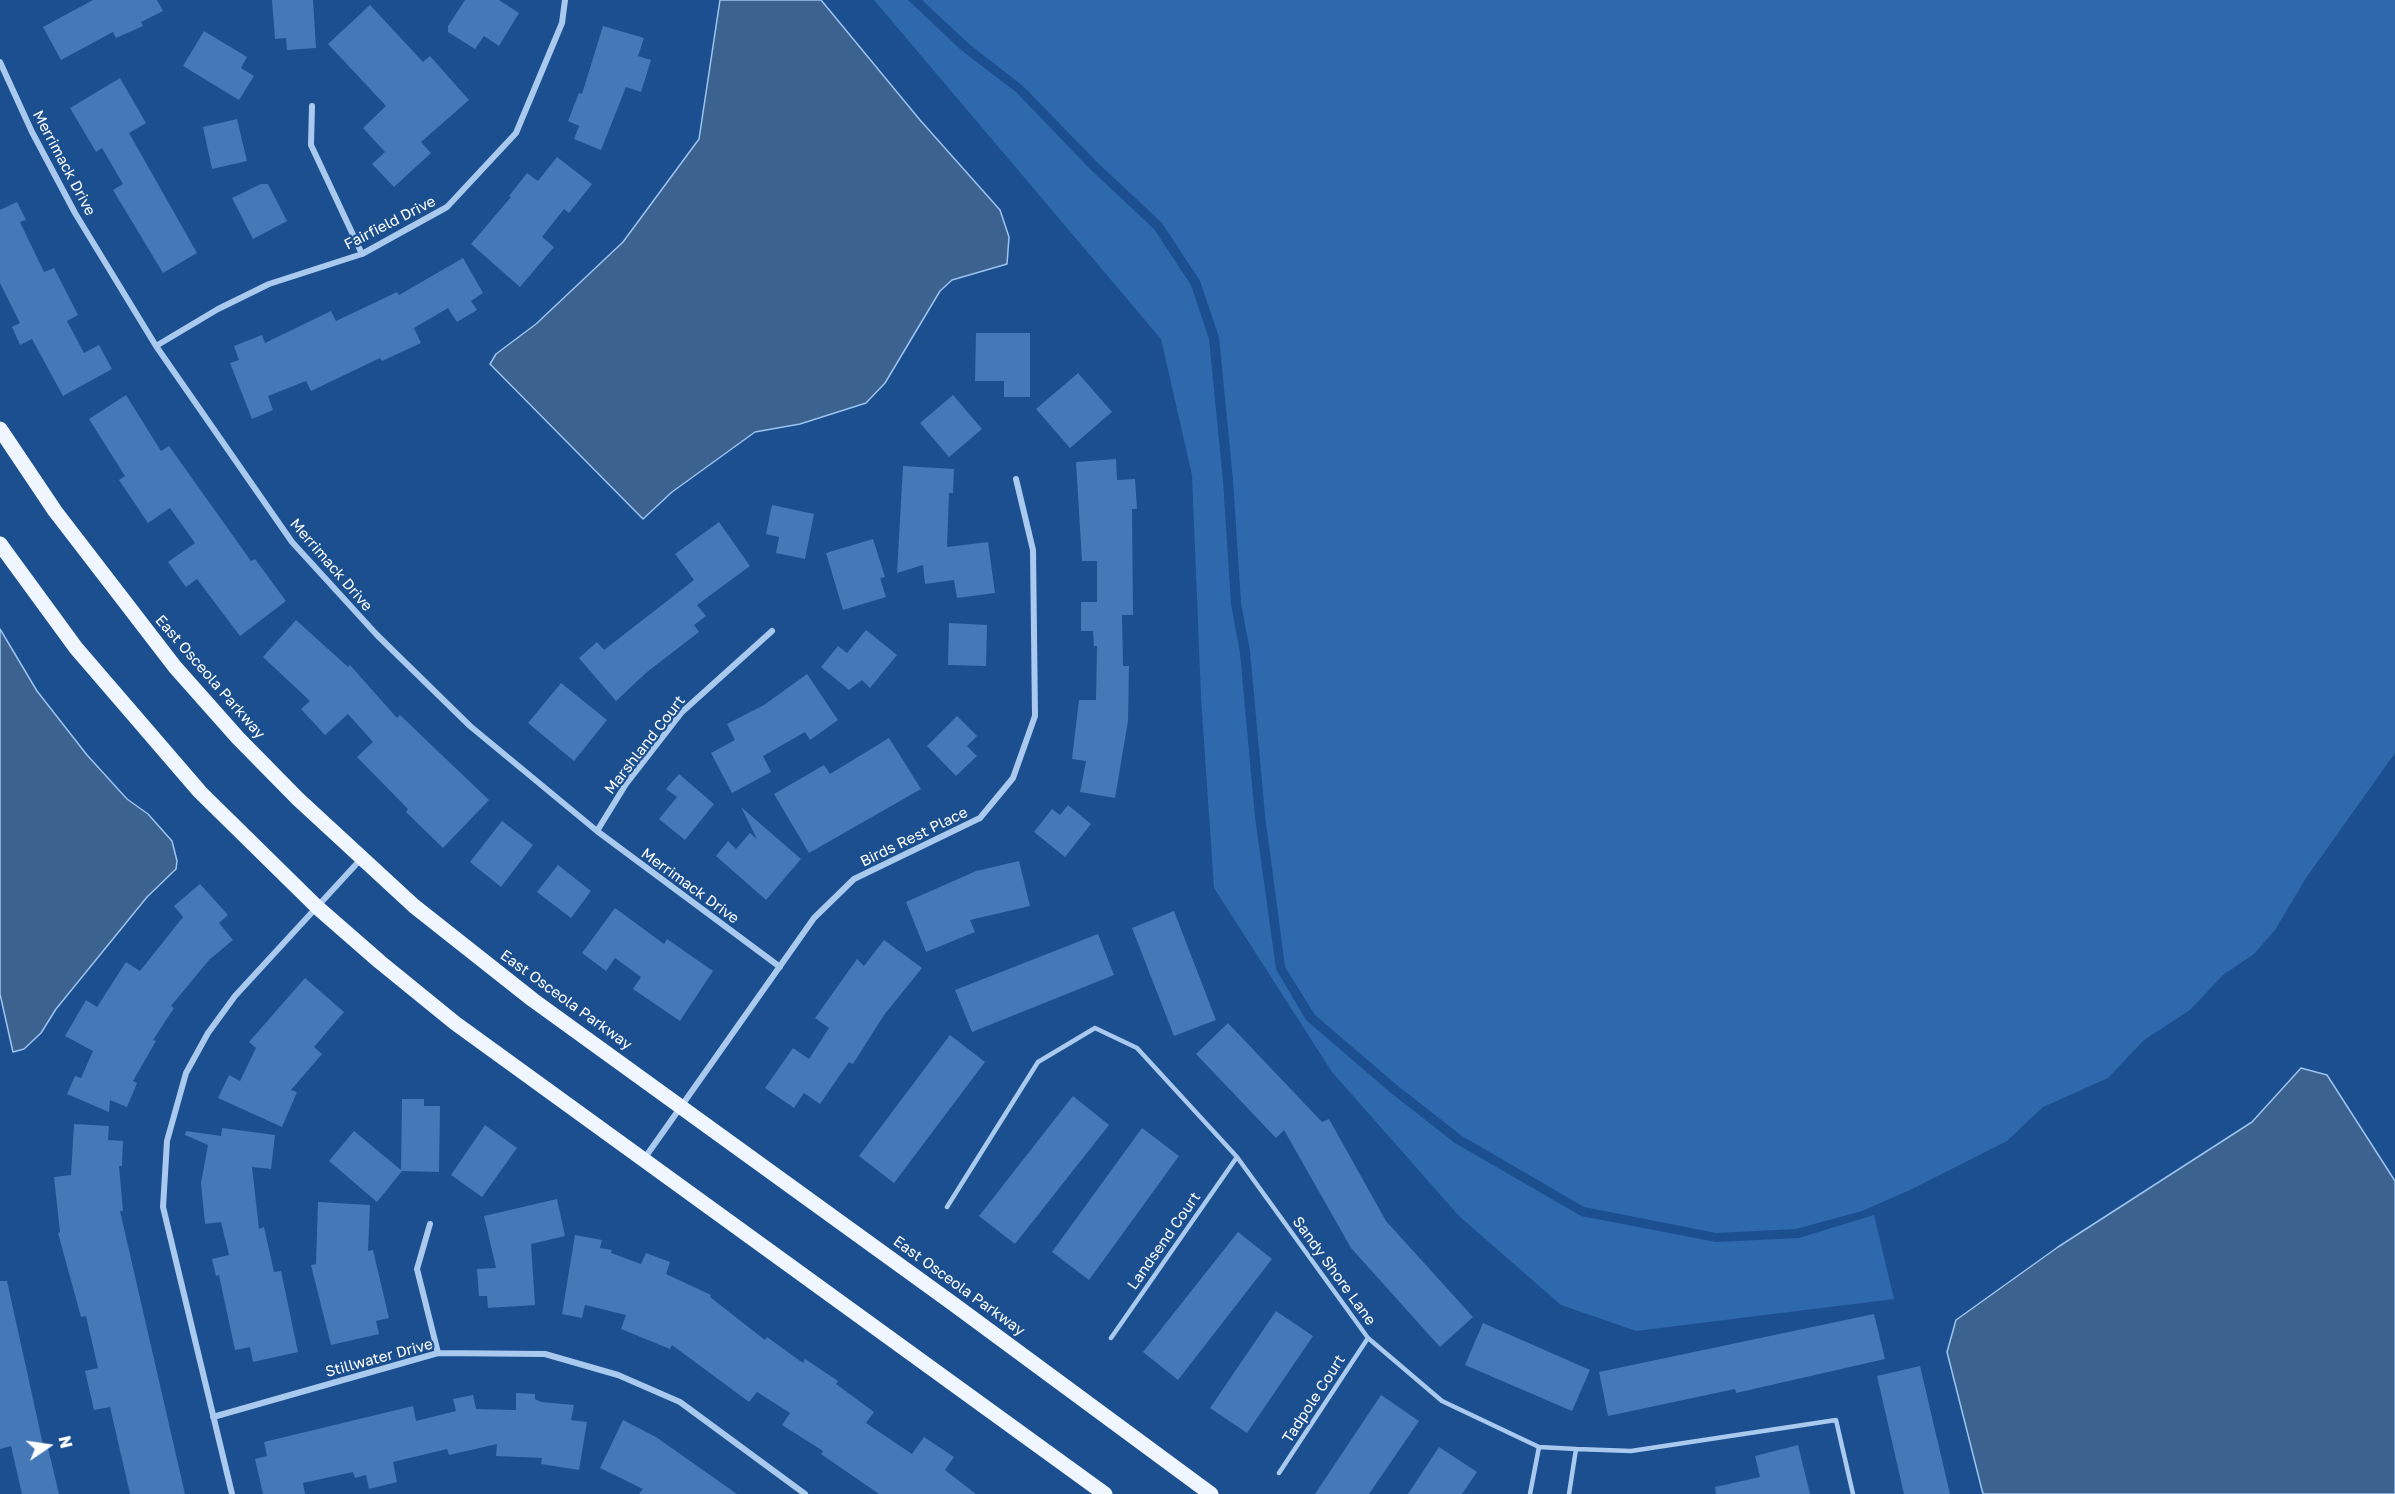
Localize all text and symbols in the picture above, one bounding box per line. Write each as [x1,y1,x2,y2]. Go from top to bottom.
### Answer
street label: Merrimack Drive [29,107,99,219]
street label: Fairfield Drive [341,192,439,254]
street label: Merrimack Drive [286,515,376,615]
street label: East Osceola Parkway [151,611,269,743]
street label: Marshland Court [601,692,689,798]
street label: Birds Rest Place [857,803,971,871]
street label: Merrimack Drive [638,844,742,928]
street label: East Osceola Parkway [497,946,635,1054]
street label: Landsend Court [1124,1189,1204,1293]
street label: Sandy Shore Lane [1289,1213,1379,1329]
street label: East Osceola Parkway [890,1232,1028,1340]
street label: Stillwater Drive [323,1335,435,1381]
street label: Tadpole Court [1279,1352,1349,1446]
north arrow [18,1416,78,1476]
text: N [54,1434,77,1450]

